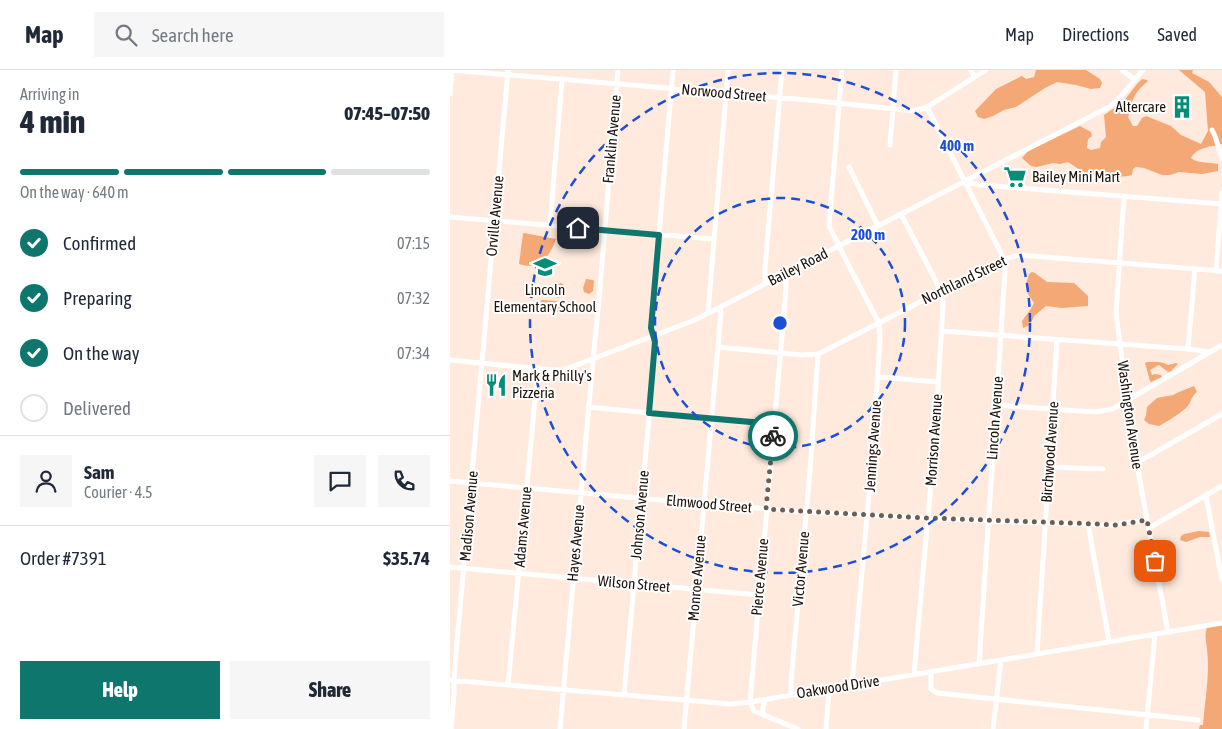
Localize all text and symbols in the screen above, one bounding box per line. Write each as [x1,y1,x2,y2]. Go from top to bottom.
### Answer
search box [94,12,444,57]
text: Map [25,21,64,48]
icon: search [112,21,140,49]
text: Search here [152,24,234,46]
text: Map [1005,24,1034,45]
text: Directions [1062,24,1129,45]
text: Saved [1157,24,1197,45]
street label: Norwood Street [681,80,767,105]
text: Arriving in [20,85,80,103]
street label: Franklin Avenue [599,94,624,184]
building icon: Altercare [1169,94,1195,120]
place label: Altercare [1116,98,1166,115]
text: 07:45–07:50 [344,102,430,124]
text: 4 min [20,103,85,140]
text: 400 m [939,137,974,154]
supermarket icon: Bailey Mini Mart [1002,164,1028,190]
place label: Bailey Mini Mart [1032,168,1120,185]
street label: Orville Avenue [483,175,507,257]
text: On the way · 640 m [20,183,129,201]
pin [557,207,599,249]
icon: home [564,214,592,242]
text: 200 m [851,226,885,243]
icon: check [20,229,48,257]
text: Confirmed [63,232,136,254]
text: 07:15 [397,234,430,252]
street label: Bailey Road [765,244,831,289]
street label: Northland Street [919,252,1009,307]
school or university icon: Lincoln Elementary School [532,254,558,280]
place label: Lincoln Elementary School [493,281,597,315]
icon: check [20,284,48,312]
text: Preparing [63,287,132,309]
text: 07:32 [397,289,430,307]
centre of rings [771,314,789,332]
icon: check [20,339,48,367]
text: On the way [63,342,140,364]
text: 07:34 [397,344,430,362]
street label: Washington Avenue [1114,360,1147,470]
place label: Mark & Philly's Pizzeria [512,367,592,401]
restaurant icon: Mark & Philly's Pizzeria [483,372,509,398]
street label: Lincoln Avenue [983,375,1006,460]
street label: Morrison Avenue [922,393,945,487]
text: Delivered [63,397,131,419]
street label: Jennings Avenue [861,399,884,493]
street label: Birchwood Avenue [1037,401,1062,503]
courier [748,411,798,461]
icon: bike [759,422,787,450]
button: person [20,455,72,507]
button: chat [314,455,366,507]
button: phone [378,455,430,507]
text: Sam [84,461,115,483]
street label: Johnson Avenue [627,469,652,560]
street label: Madison Avenue [456,470,481,562]
text: Courier · 4.5 [84,483,153,501]
street label: Adams Avenue [510,486,535,568]
street label: Elmwood Street [665,491,753,516]
street label: Hayes Avenue [564,503,587,582]
street label: Victor Avenue [789,530,812,607]
street label: Monroe Avenue [684,534,709,622]
street label: Pierce Avenue [748,537,771,616]
pin [1134,540,1176,582]
text: Order #7391 [20,547,107,569]
text: $35.74 [383,547,430,569]
icon: bag [1141,547,1169,575]
street label: Wilson Street [597,572,671,595]
button: Help [20,661,220,719]
button: Share [230,661,430,719]
street label: Oakwood Drive [795,672,881,701]

